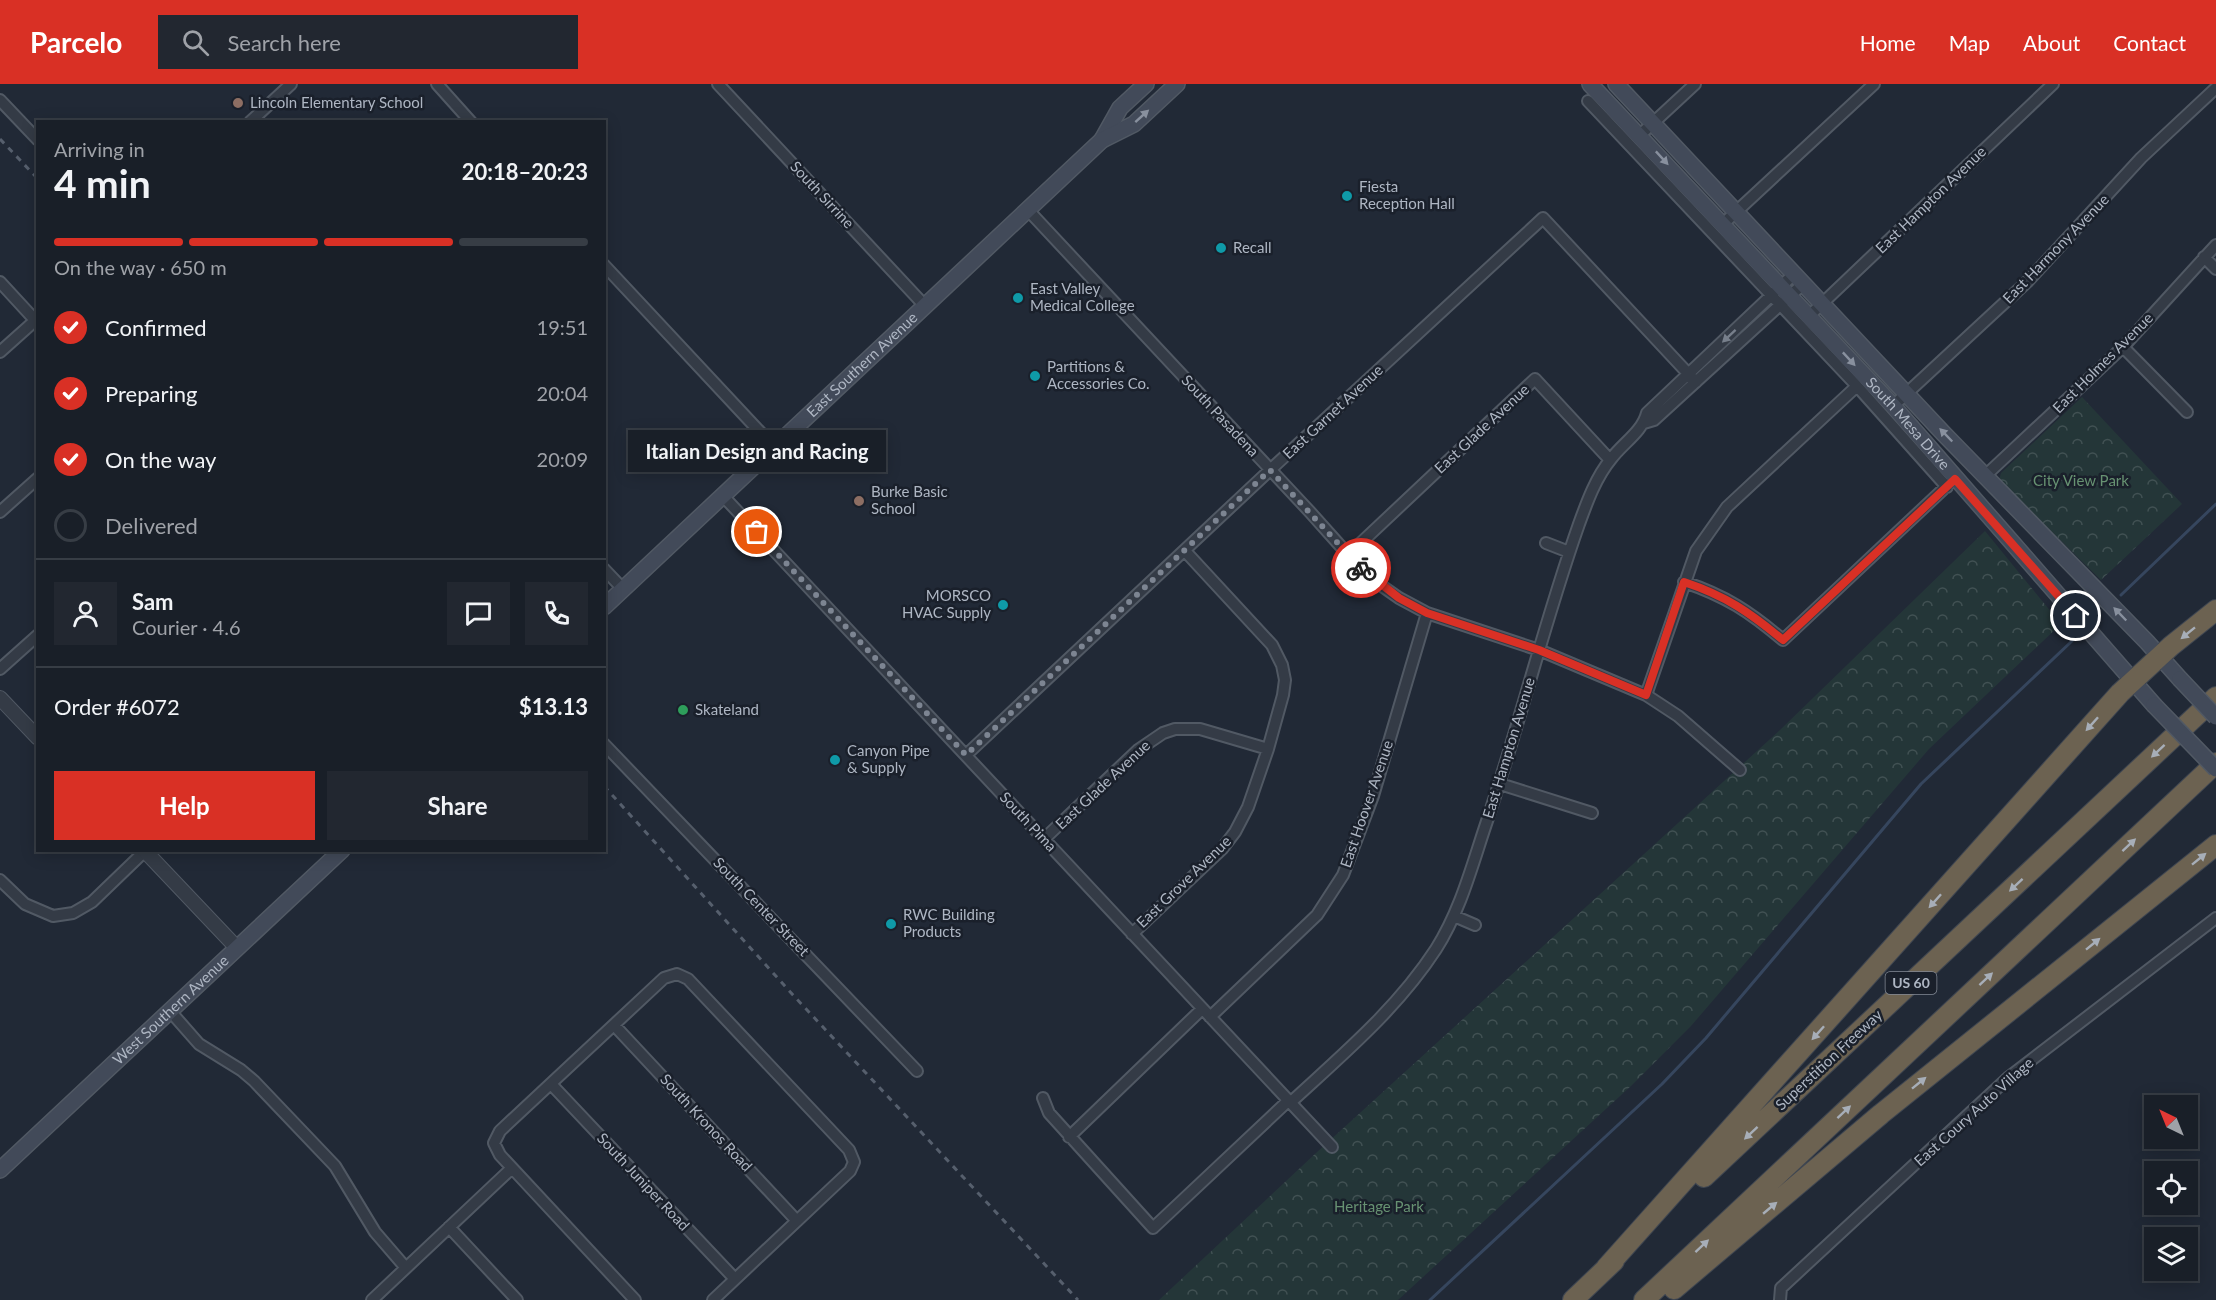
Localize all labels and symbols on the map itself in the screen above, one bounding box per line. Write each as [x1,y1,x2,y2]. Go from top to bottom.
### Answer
place label: Lincoln Elementary School [250,93,423,111]
marker: Lincoln Elementary School [231,96,245,110]
one-way arrow [1135,109,1150,123]
street label: East Hampton Avenue [1871,142,1989,257]
one-way arrow [1655,151,1669,166]
street label: South Sirrine [787,157,858,232]
place label: Fiesta Reception Hall [1359,177,1455,212]
marker: Fiesta Reception Hall [1340,189,1354,203]
street label: East Harmony Avenue [1998,190,2112,307]
place label: Recall [1233,238,1272,256]
marker: Recall [1214,241,1228,255]
place label: East Valley Medical College [1030,279,1135,314]
marker: East Valley Medical College [1011,291,1025,305]
street label: East Southern Avenue [802,308,921,420]
street label: East Holmes Avenue [2048,308,2156,416]
one-way arrow [1722,328,1736,342]
one-way arrow [1842,351,1855,366]
place label: Partitions & Accessories Co. [1047,357,1150,392]
street label: East Garnet Avenue [1279,360,1386,462]
marker: Partitions & Accessories Co. [1028,369,1042,383]
street label: South Pasadena [1178,371,1263,460]
street label: South Mesa Drive [1862,373,1954,473]
street label: East Glade Avenue [1430,380,1532,477]
one-way arrow [1939,428,1953,443]
callout: Italian Design and Racing [628,430,886,472]
park label: City View Park [2033,471,2129,489]
place label: Burke Basic School [871,482,948,517]
marker: Burke Basic School [852,494,866,508]
pin [731,506,782,557]
courier [1331,538,1391,598]
place label: MORSCO HVAC Supply [902,586,991,621]
pin [2050,590,2101,641]
marker: MORSCO HVAC Supply [996,598,1010,612]
one-way arrow [2113,606,2127,621]
one-way arrow [2180,626,2196,639]
street label: East Hampton Avenue [1478,675,1538,820]
place label: Skateland [695,700,759,718]
marker: Skateland [676,703,690,717]
one-way arrow [2086,716,2099,731]
street label: East Glade Avenue [1051,736,1153,833]
street label: East Hoover Avenue [1336,738,1396,870]
place label: Canyon Pipe & Supply [847,741,930,776]
one-way arrow [2151,744,2166,757]
marker: Canyon Pipe & Supply [828,753,842,767]
street label: South Pima [997,788,1061,855]
street label: East Grove Avenue [1132,832,1234,931]
one-way arrow [2121,839,2135,853]
one-way arrow [2191,852,2207,865]
street label: South Center Street [710,853,814,960]
one-way arrow [2009,877,2023,891]
one-way arrow [1928,894,1942,909]
place label: RWC Building Products [903,905,995,940]
marker: RWC Building Products [884,917,898,931]
one-way arrow [2085,938,2100,950]
street label: West Southern Avenue [109,951,232,1068]
road number: US 60 [1886,972,1936,994]
one-way arrow [1979,972,1994,986]
street label: Superstition Freeway [1771,1005,1886,1113]
one-way arrow [1812,1025,1825,1040]
street label: East Coury Auto Village [1910,1053,2037,1169]
street label: South Kronos Road [657,1070,756,1175]
one-way arrow [1911,1077,1926,1090]
north arrow [2144,1095,2198,1149]
one-way arrow [1837,1105,1852,1119]
one-way arrow [1743,1126,1758,1140]
street label: South Juniper Road [594,1129,694,1234]
park label: Heritage Park [1334,1197,1424,1215]
one-way arrow [1762,1202,1777,1215]
one-way arrow [1695,1239,1709,1253]

